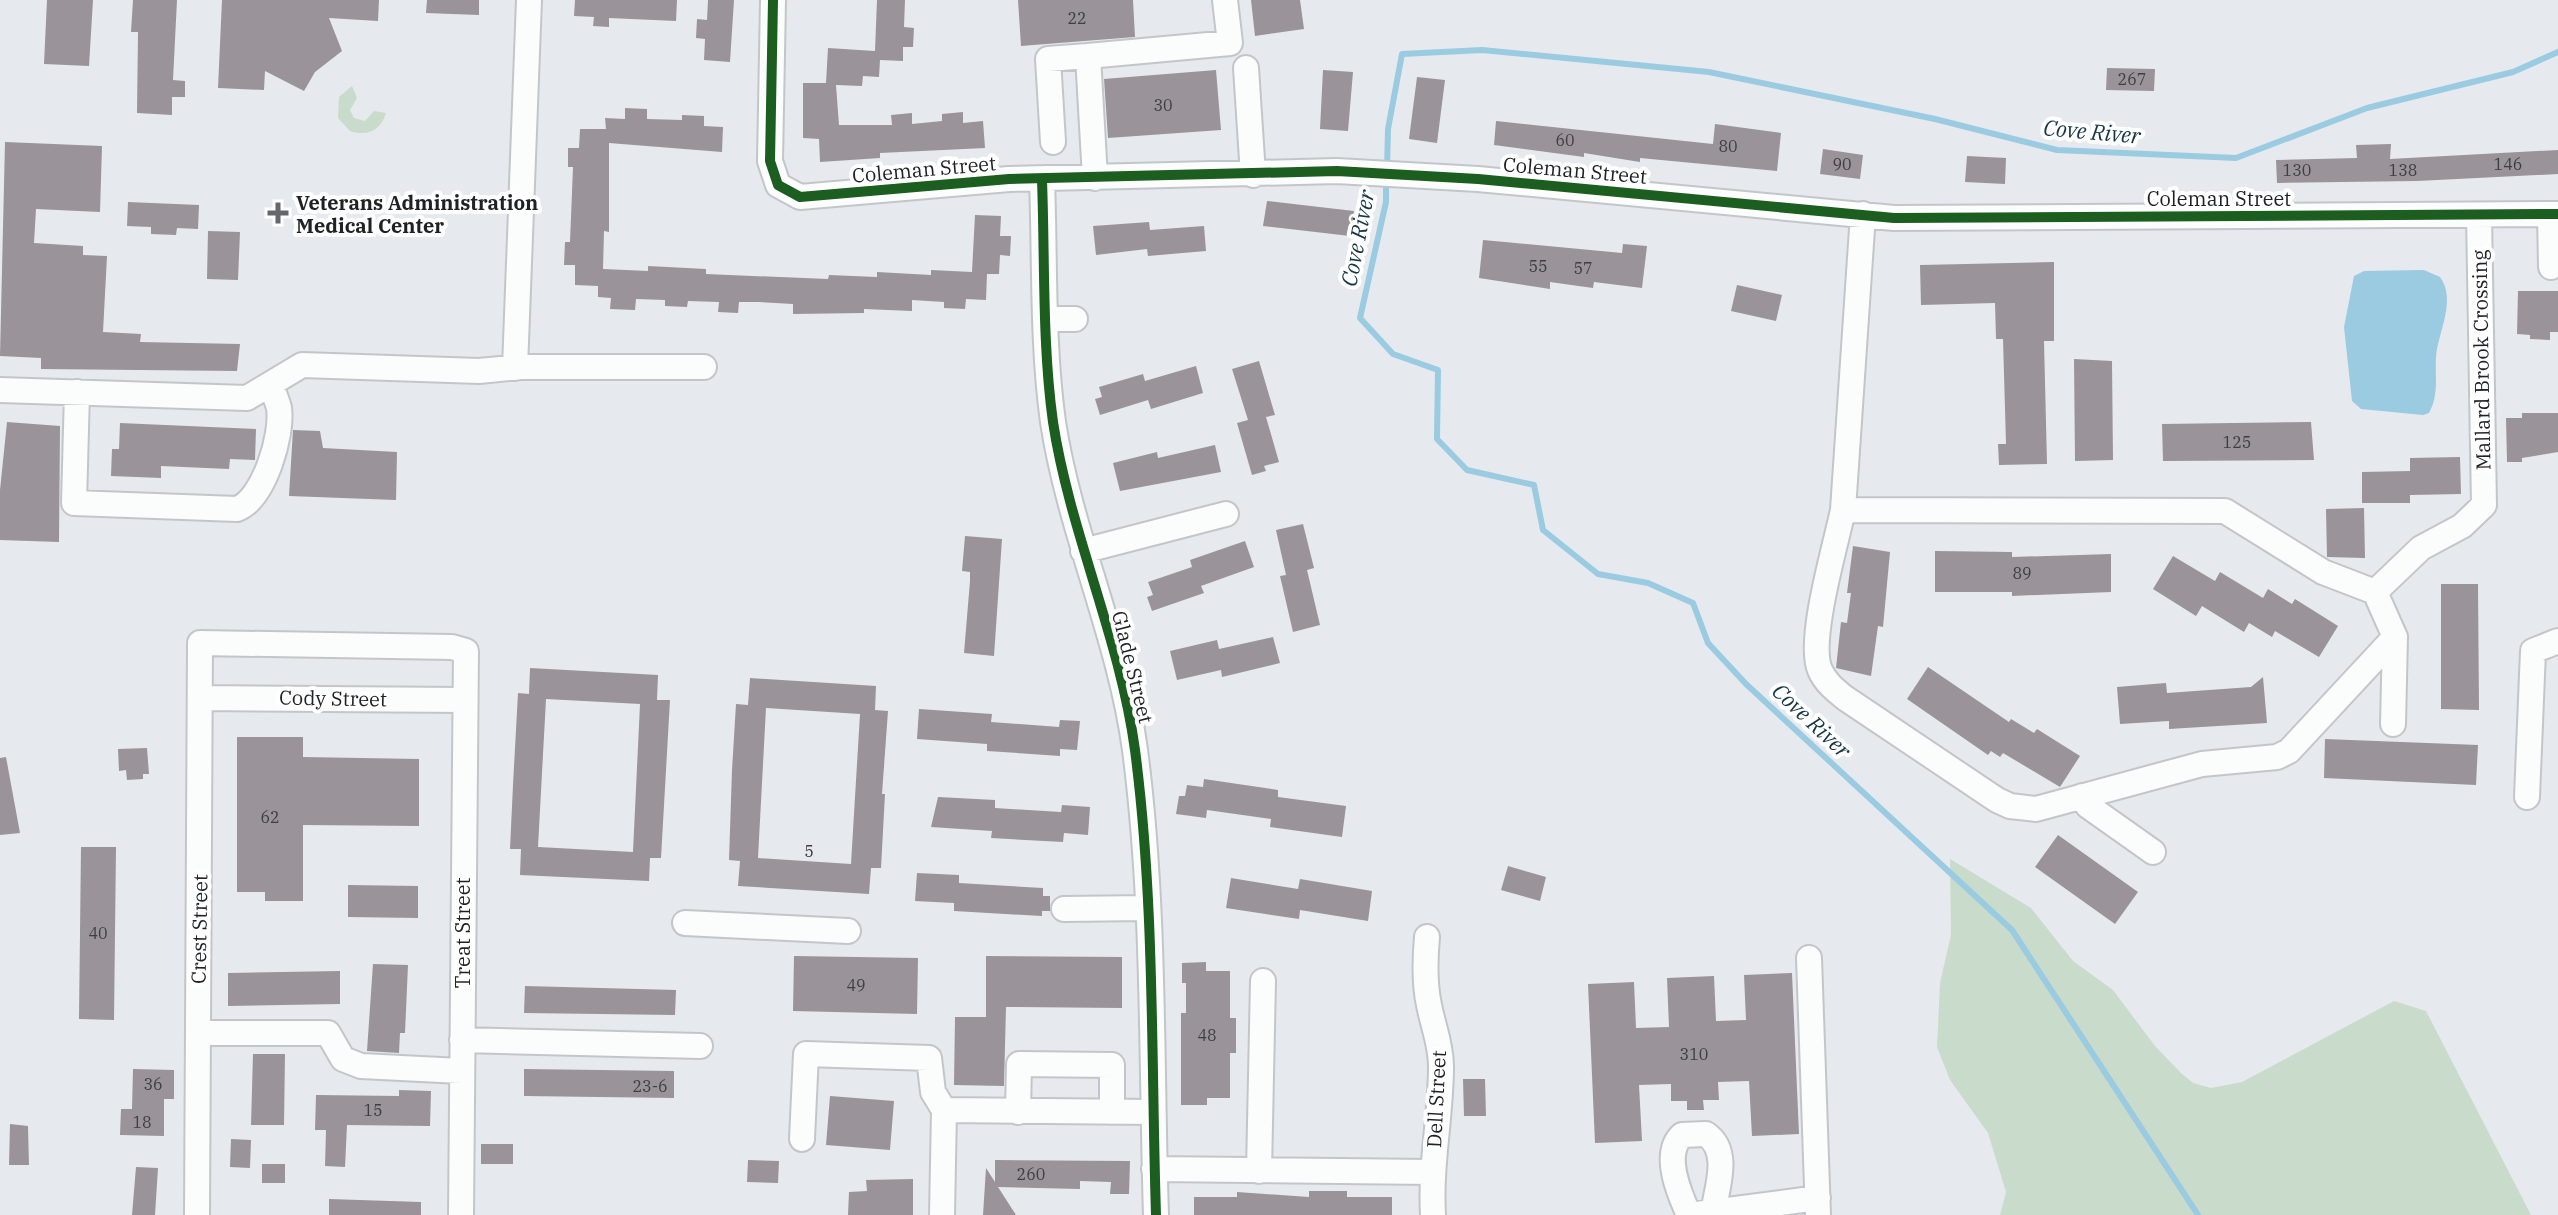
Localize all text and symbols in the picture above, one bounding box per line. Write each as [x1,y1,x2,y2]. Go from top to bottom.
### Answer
house number: 22 [1067,8,1087,28]
house number: 267 [2118,69,2146,89]
house number: 30 [1153,95,1173,115]
water label: Cove River [2042,112,2143,150]
house number: 60 [1555,130,1575,150]
house number: 80 [1718,136,1738,156]
street label: Coleman Street [851,149,997,189]
street label: Coleman Street [1502,150,1648,190]
house number: 90 [1832,154,1852,174]
house number: 146 [2494,154,2522,174]
house number: 130 [2283,160,2311,180]
house number: 138 [2389,160,2417,180]
street label: Coleman Street [2147,185,2291,212]
water label: Cove River [1333,186,1381,289]
place label: Veterans Administration Medical Center [296,189,538,239]
marker: Veterans Administration Medical Center [267,202,289,224]
street label: Mallard Brook Crossing [2466,249,2496,470]
house number: 55 [1528,256,1548,276]
house number: 57 [1573,258,1593,278]
house number: 125 [2223,432,2251,452]
house number: 89 [2012,563,2032,583]
street label: Glade Street [1106,608,1160,726]
water label: Cove River [1766,676,1859,765]
street label: Cody Street [279,684,387,712]
house number: 62 [260,807,280,827]
house number: 5 [804,841,814,861]
street label: Crest Street [185,874,213,984]
street label: Treat Street [449,877,476,989]
house number: 40 [88,923,108,943]
house number: 49 [846,975,866,995]
house number: 48 [1197,1025,1217,1045]
house number: 310 [1680,1044,1708,1064]
street label: Dell Street [1420,1050,1452,1148]
house number: 36 [143,1074,163,1094]
house number: 23-6 [632,1076,668,1096]
house number: 15 [363,1100,383,1120]
house number: 18 [132,1112,152,1132]
house number: 260 [1017,1164,1045,1184]

